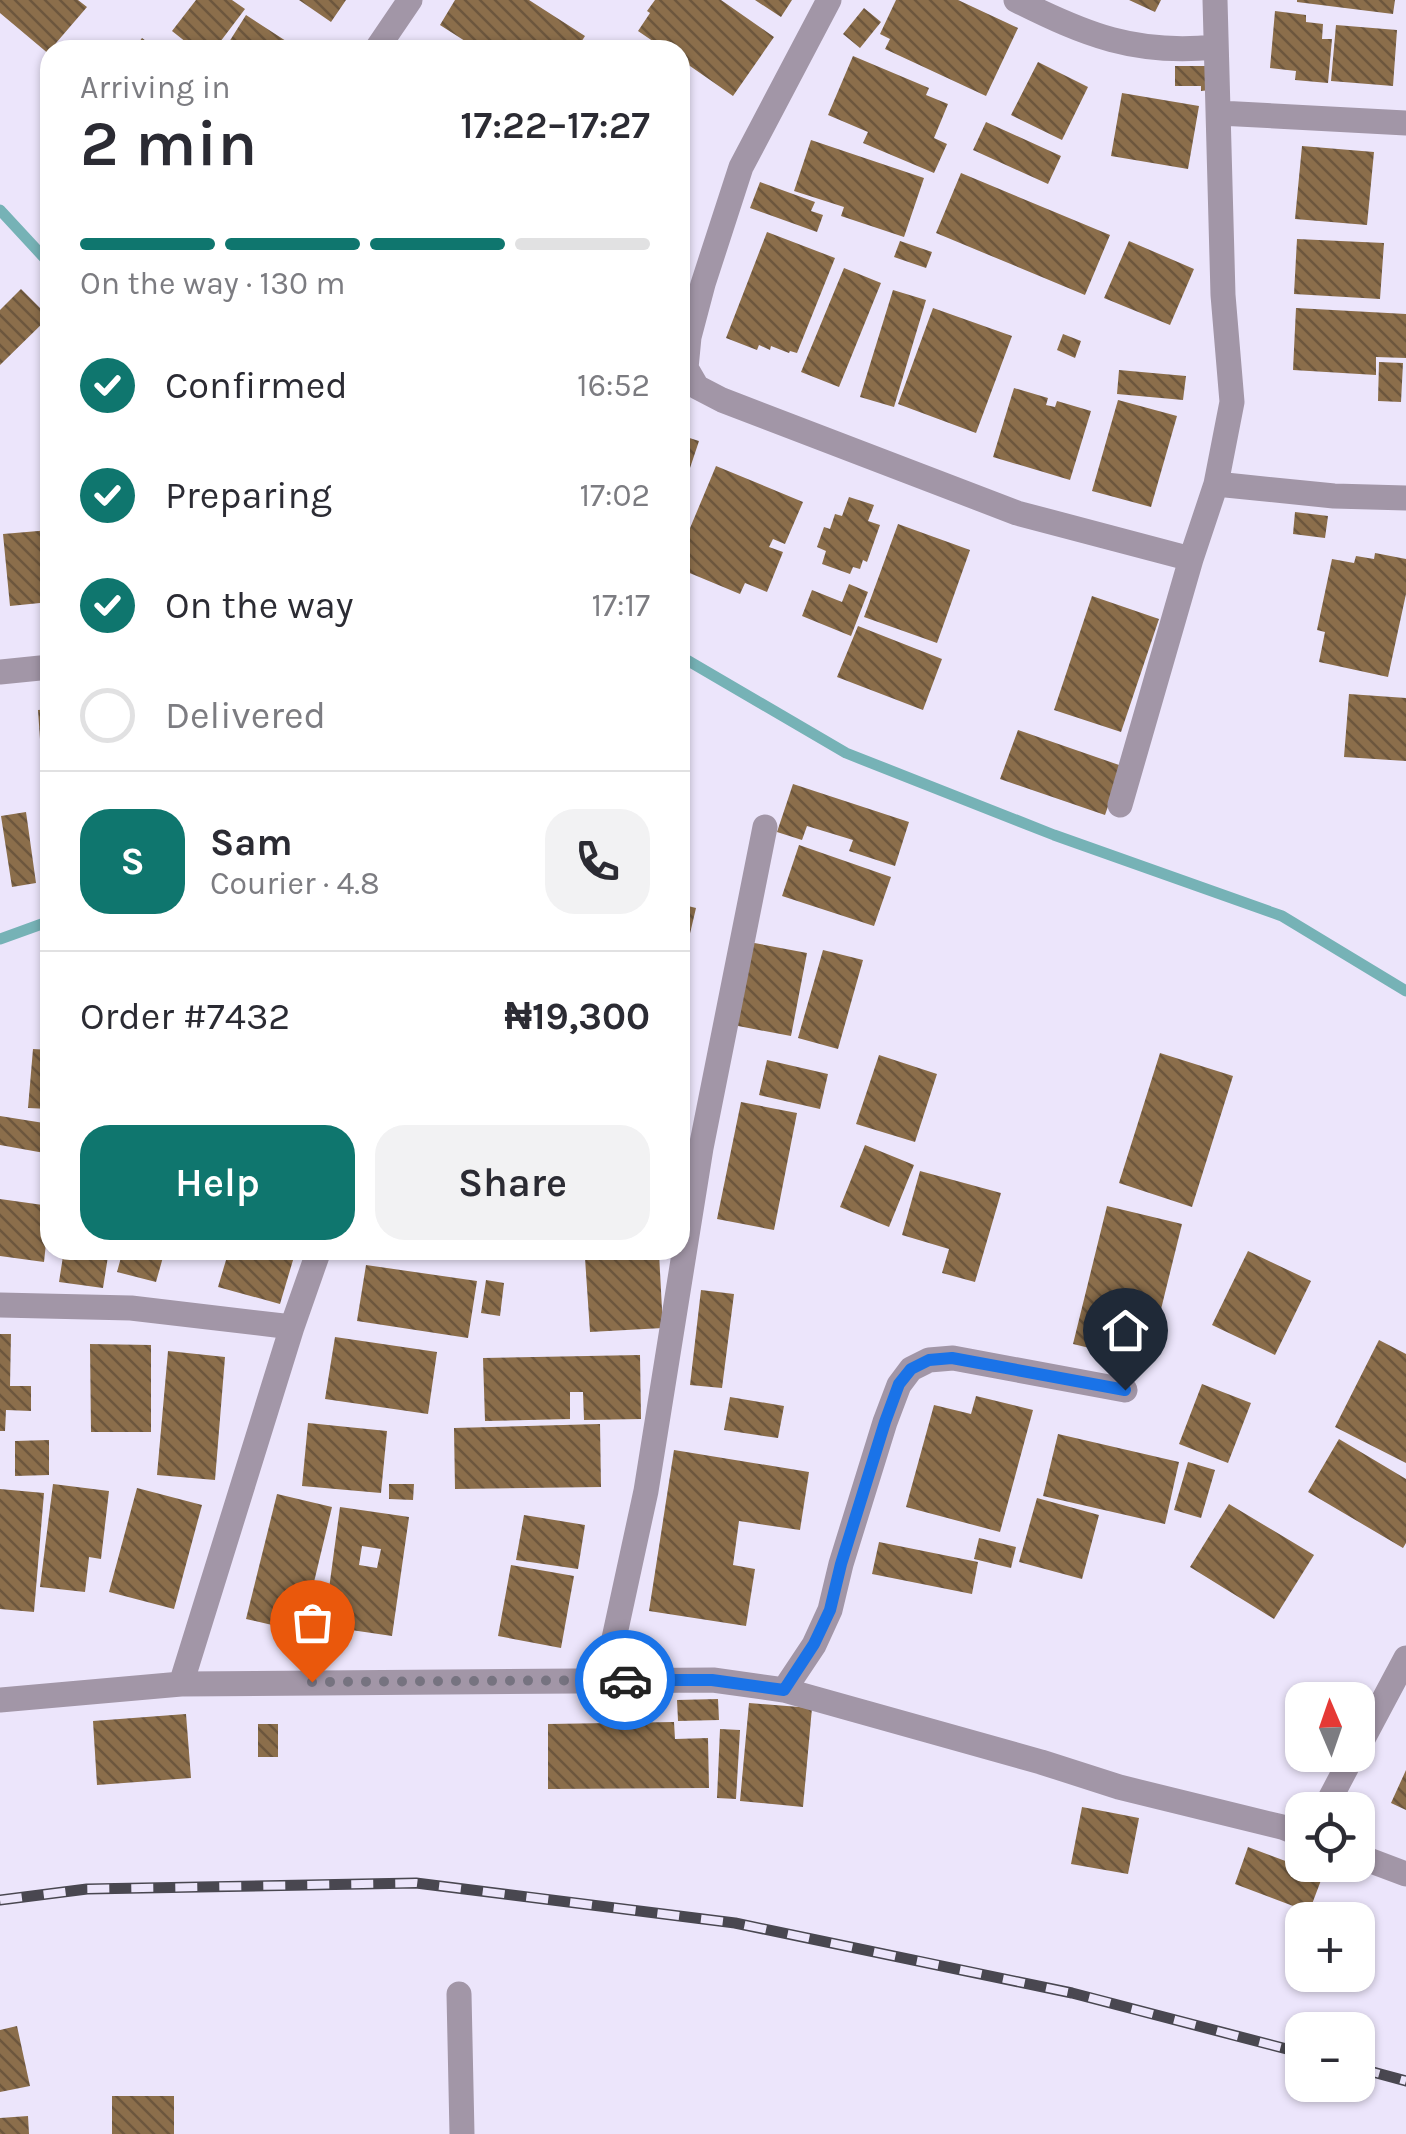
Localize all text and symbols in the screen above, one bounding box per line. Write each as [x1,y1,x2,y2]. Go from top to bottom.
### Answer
text: Arriving in [80,69,231,106]
text: 17:22–17:27 [460,103,650,148]
text: 2 min [80,105,257,181]
text: On the way · 130 m [80,265,346,302]
icon: check [80,358,135,413]
text: Confirmed [165,363,348,408]
text: 16:52 [577,367,650,404]
icon: check [80,468,135,523]
text: Preparing [165,473,332,518]
text: 17:02 [579,477,650,514]
icon: check [80,578,135,633]
text: On the way [165,583,353,628]
text: 17:17 [591,587,650,624]
text: Delivered [165,693,326,738]
button: phone [545,809,650,914]
text: Sam [210,820,293,865]
text: S [120,839,145,884]
text: Courier · 4.8 [210,865,380,902]
text: Order #7432 [80,994,290,1039]
text: ₦19,300 [505,994,650,1039]
button: Help [80,1125,355,1240]
button: Share [375,1125,650,1240]
pin [1083,1288,1168,1391]
icon: home [1098,1303,1153,1358]
pin [270,1580,355,1683]
icon: bag [285,1595,340,1650]
courier [575,1630,675,1730]
icon: car [598,1653,653,1708]
north arrow [1285,1682,1375,1772]
map controls [1285,1682,1375,2102]
button: locate [1285,1792,1375,1882]
button: + [1285,1902,1375,1992]
button: − [1285,2012,1375,2102]

